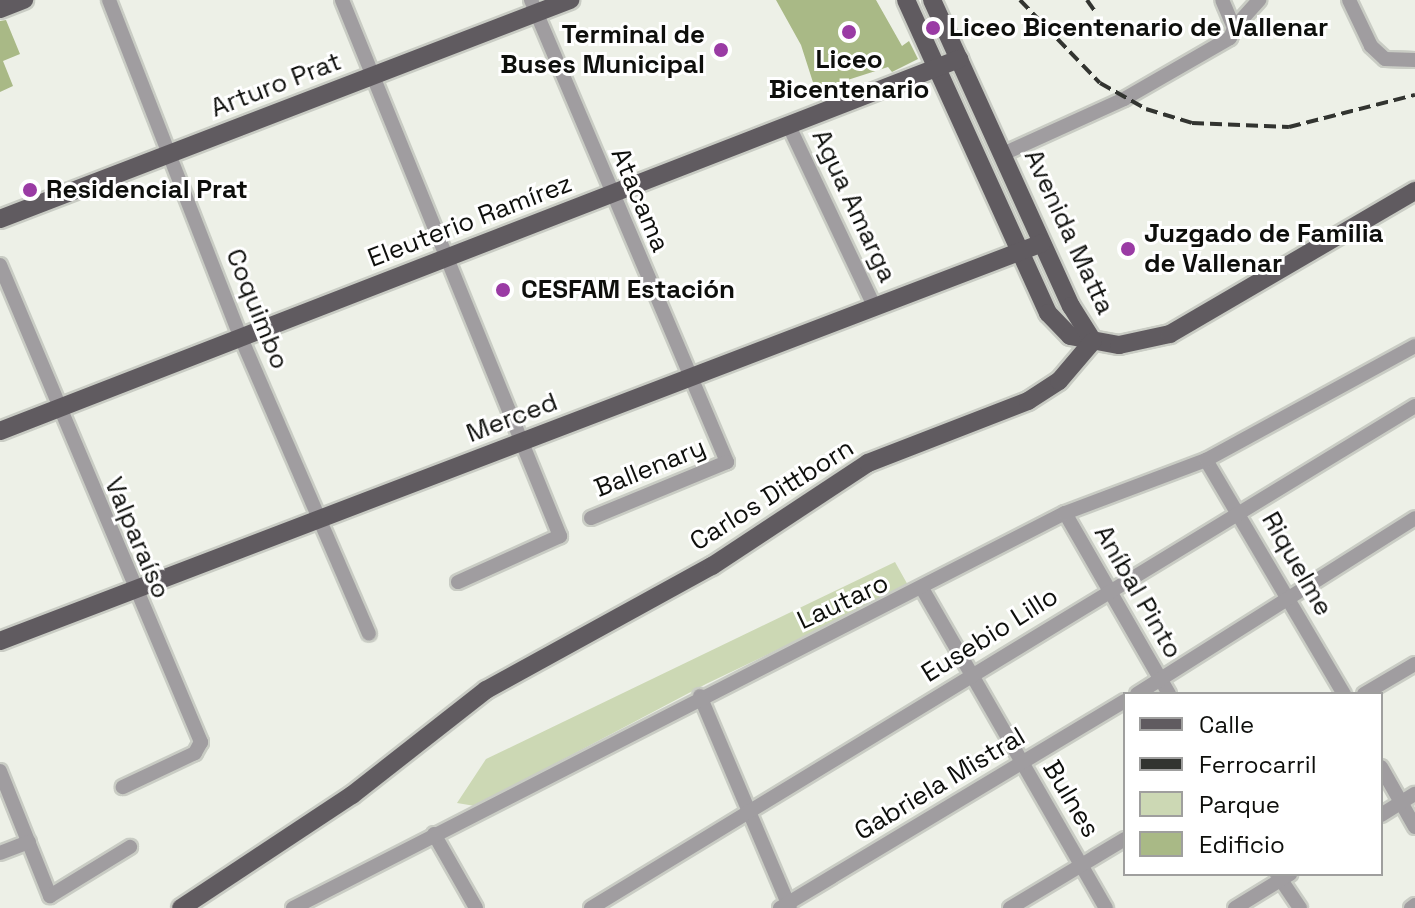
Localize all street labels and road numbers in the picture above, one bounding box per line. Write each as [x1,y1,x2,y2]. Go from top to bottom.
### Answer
street label: Arturo Prat [206,46,346,124]
street label: Agua Amarga [805,125,903,287]
street label: Atacama [604,143,676,257]
street label: Avenida Matta [1017,145,1121,319]
street label: Eleuterio Ramírez [364,168,576,274]
street label: Coquimbo [219,244,295,374]
street label: Merced [462,386,562,450]
street label: Ballenary [590,432,710,504]
street label: Carlos Dittborn [685,432,859,558]
street label: Valparaíso [98,473,176,603]
street label: Riquelme [1255,506,1339,622]
street label: Aníbal Pinto [1087,520,1189,664]
street label: Lautaro [792,567,894,637]
street label: Eusebio Lillo [916,581,1064,689]
street label: Gabriela Mistral [849,721,1031,847]
street label: Bulnes [1036,755,1106,843]

